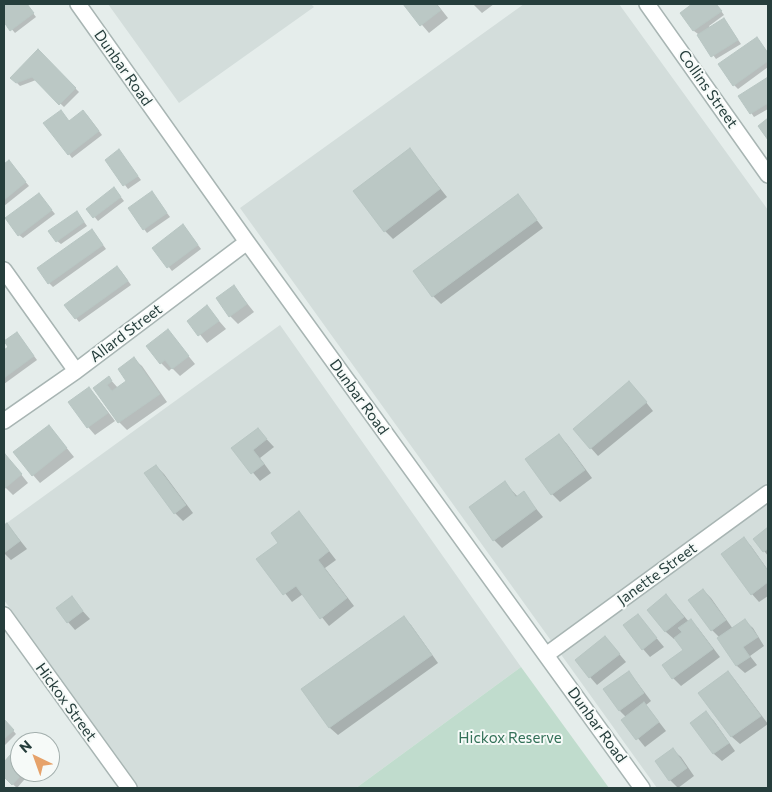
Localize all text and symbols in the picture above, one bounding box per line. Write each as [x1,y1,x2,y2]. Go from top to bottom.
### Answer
street label: Dunbar Road [90,27,156,109]
street label: Collins Street [674,46,742,132]
street label: Allard Street [86,300,166,366]
street label: Dunbar Road [326,356,392,438]
street label: Janette Street [614,539,700,609]
street label: Hickox Street [32,659,100,745]
street label: Dunbar Road [564,684,630,766]
park label: Hickox Reserve [458,729,562,747]
north arrow [10,732,60,782]
text: N [16,736,35,756]

